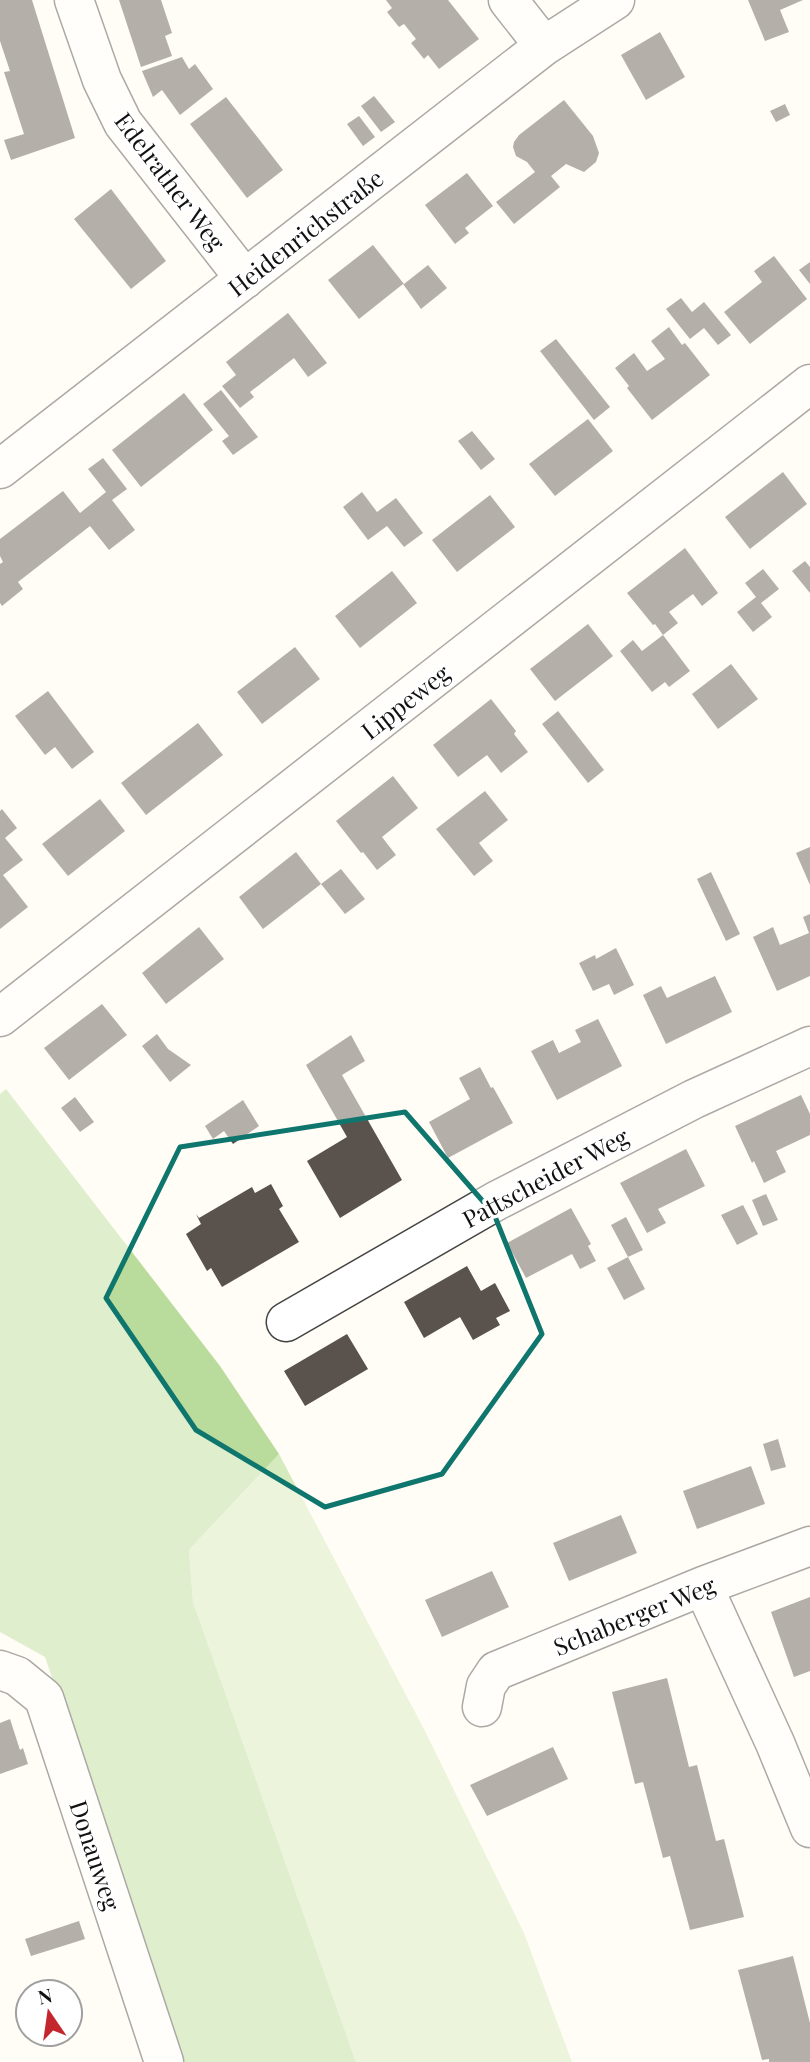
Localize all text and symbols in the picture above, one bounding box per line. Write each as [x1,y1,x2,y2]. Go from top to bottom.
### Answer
street label: Edelrather Weg [109,105,234,257]
street label: Heidenrichstraße [221,161,389,303]
street label: Lippeweg [354,656,456,746]
street label: Pattscheider Weg [456,1120,634,1234]
street label: Schaberger Weg [548,1568,720,1662]
street label: Donauweg [63,1796,129,1914]
north arrow [14,1978,84,2048]
text: N [35,1981,55,2010]

